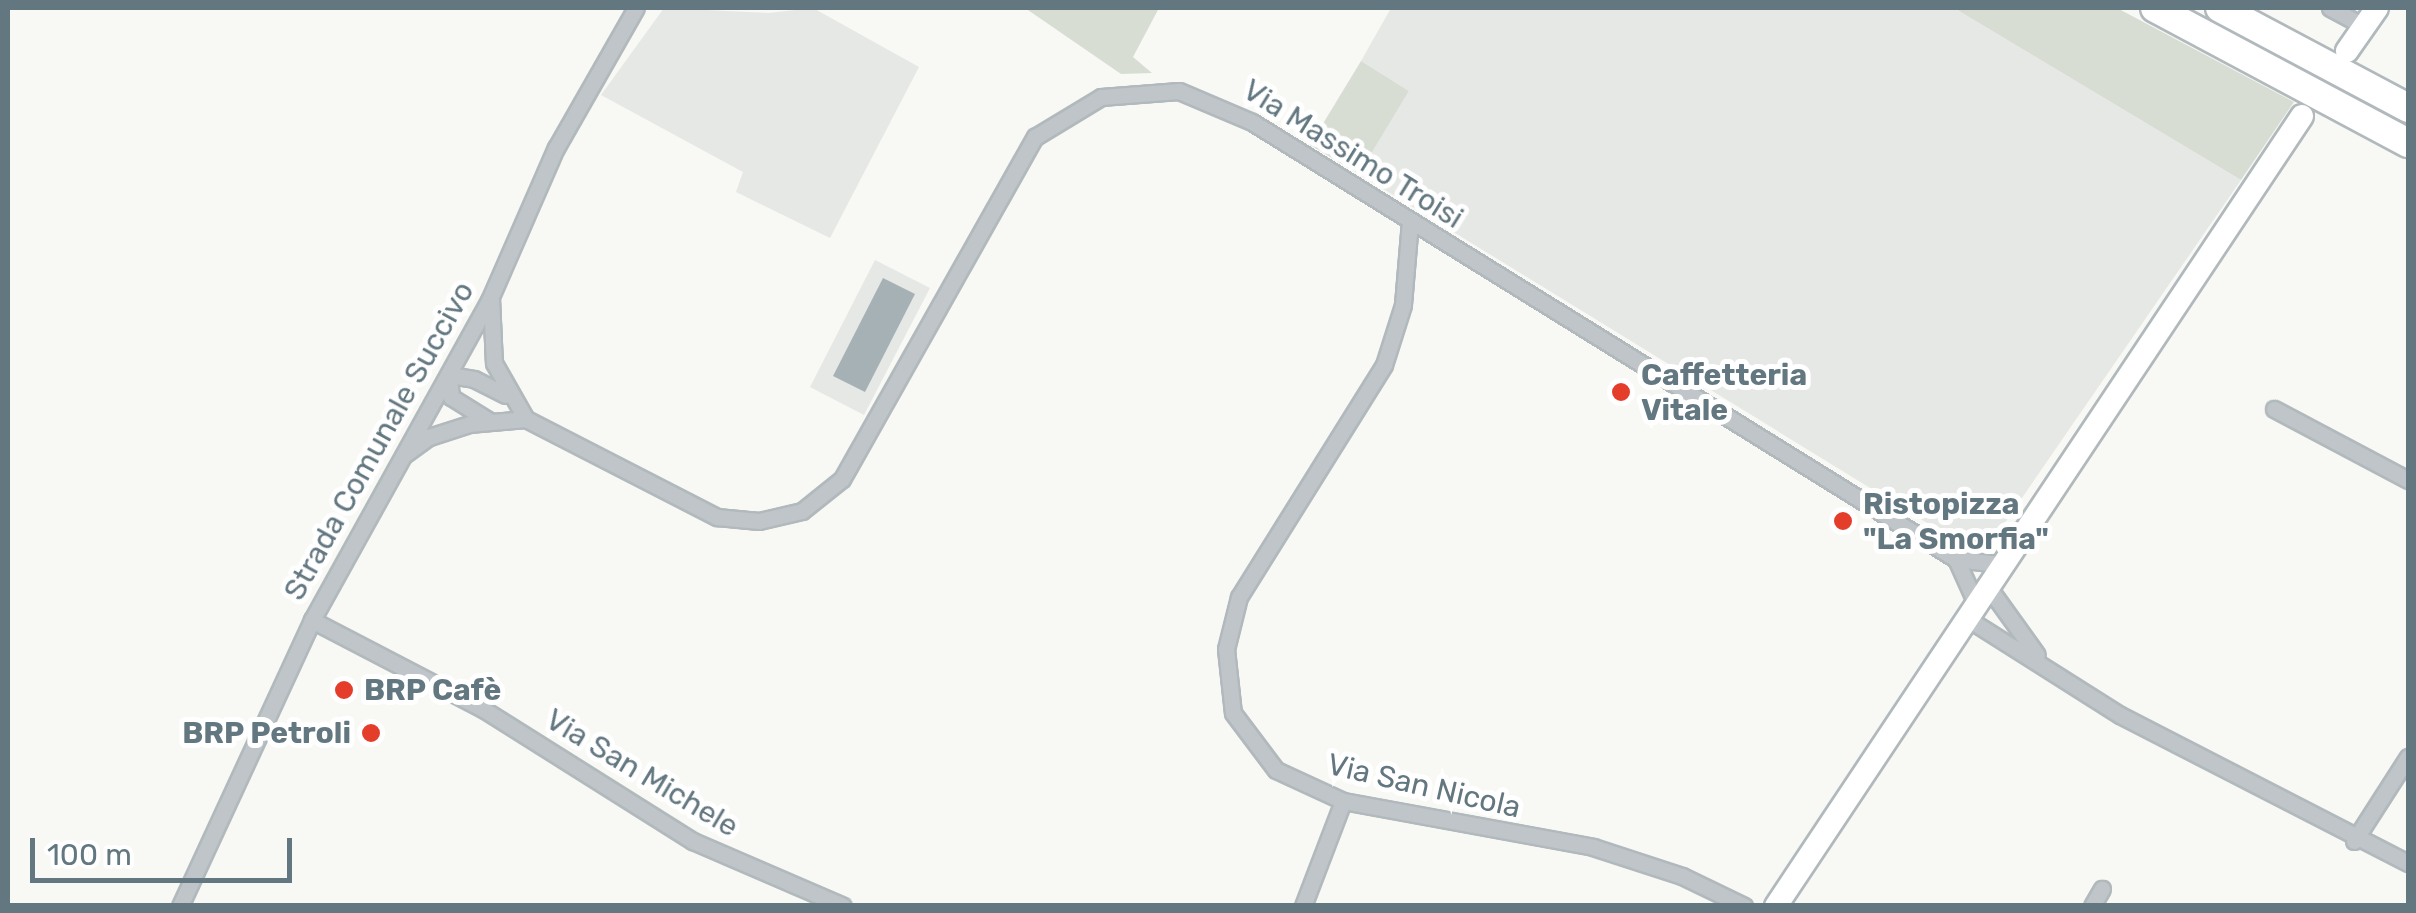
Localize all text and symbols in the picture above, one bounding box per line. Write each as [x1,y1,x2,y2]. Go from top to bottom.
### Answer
street label: Via Massimo Troisi [1236,72,1470,236]
street label: Strada Comunale Succivo [276,276,482,606]
place label: Caffetteria Vitale [1641,357,1807,428]
marker: Caffetteria Vitale [1610,381,1632,403]
place label: Ristopizza "La Smorfia" [1863,486,2049,556]
marker: Ristopizza "La Smorfia" [1832,510,1854,532]
place label: BRP Cafè [364,672,502,708]
marker: BRP Cafè [333,679,355,701]
street label: Via San Michele [539,701,745,845]
place label: BRP Petroli [182,715,351,751]
marker: BRP Petroli [360,722,382,744]
street label: Via San Nicola [1324,746,1524,826]
scale bar [35,818,298,880]
text: 100 m [47,837,132,873]

